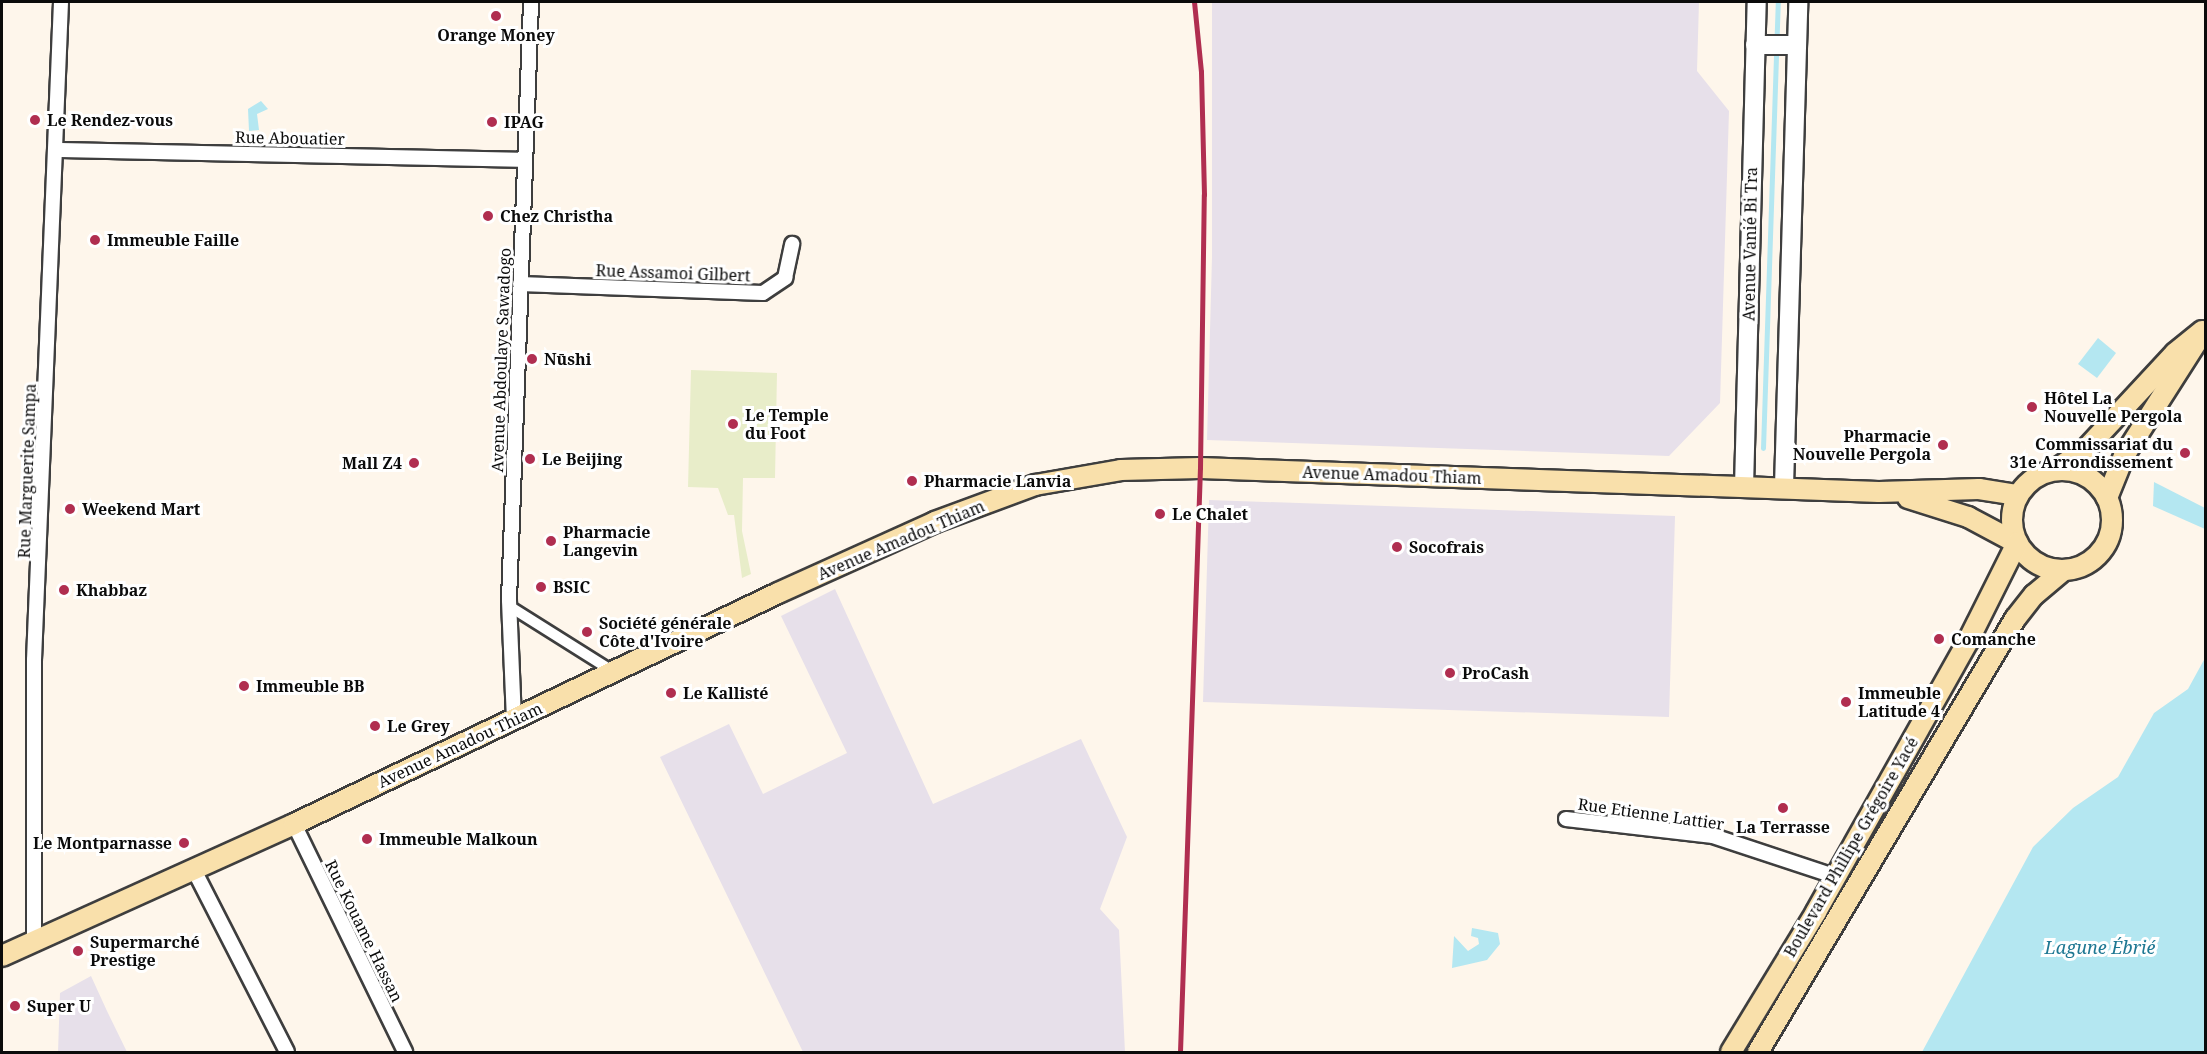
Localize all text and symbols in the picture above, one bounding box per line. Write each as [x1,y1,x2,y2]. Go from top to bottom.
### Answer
marker: Orange Money [489,9,503,23]
place label: Orange Money [437,25,555,45]
place label: Le Rendez-vous [47,110,173,130]
place label: IPAG [504,112,544,132]
marker: Le Rendez-vous [28,113,42,127]
marker: IPAG [485,115,499,129]
street label: Rue Abouatier [235,127,345,149]
street label: Avenue Vanié Bi Tra [1739,167,1761,321]
place label: Chez Christha [500,206,613,226]
marker: Chez Christha [481,209,495,223]
place label: Immeuble Faille [107,230,239,250]
marker: Immeuble Faille [88,233,102,247]
street label: Avenue Abdoulaye Sawadogo [487,247,515,473]
street label: Rue Assamoi Gilbert [595,261,751,285]
place label: Nūshi [544,349,591,369]
marker: Nūshi [525,352,539,366]
street label: Rue Marguerite Sampa [14,383,40,559]
place label: Hôtel La Nouvelle Pergola [2044,388,2182,426]
marker: Hôtel La Nouvelle Pergola [2025,400,2039,414]
place label: Le Temple du Foot [745,405,829,443]
marker: Le Temple du Foot [726,417,740,431]
place label: Pharmacie Nouvelle Pergola [1793,426,1931,464]
place label: Commissariat du 31e Arrondissement [2010,434,2173,472]
marker: Pharmacie Nouvelle Pergola [1936,438,1950,452]
marker: Commissariat du 31e Arrondissement [2178,446,2192,460]
place label: Le Beijing [542,449,622,469]
marker: Le Beijing [523,452,537,466]
place label: Mall Z4 [342,453,402,473]
marker: Mall Z4 [407,456,421,470]
street label: Avenue Amadou Thiam [1302,462,1482,488]
place label: Pharmacie Lanvia [924,471,1071,491]
marker: Pharmacie Lanvia [905,474,919,488]
street label: Avenue Amadou Thiam [815,496,987,584]
place label: Weekend Mart [82,499,200,519]
marker: Weekend Mart [63,502,77,516]
place label: Le Chalet [1172,504,1248,524]
marker: Le Chalet [1153,507,1167,521]
place label: Pharmacie Langevin [563,522,650,560]
marker: Pharmacie Langevin [544,534,558,548]
place label: Socofrais [1409,537,1484,557]
marker: Socofrais [1390,540,1404,554]
place label: BSIC [553,577,590,597]
place label: Khabbaz [76,580,147,600]
marker: BSIC [534,580,548,594]
marker: Khabbaz [57,583,71,597]
place label: Société générale Côte d'Ivoire [599,613,731,651]
marker: Société générale Côte d'Ivoire [580,625,594,639]
place label: Comanche [1951,629,2036,649]
marker: Comanche [1932,632,1946,646]
place label: ProCash [1462,663,1529,683]
marker: ProCash [1443,666,1457,680]
place label: Immeuble BB [256,676,365,696]
marker: Immeuble BB [237,679,251,693]
place label: Le Kallisté [683,683,768,703]
place label: Immeuble Latitude 4 [1858,683,1941,721]
marker: Le Kallisté [664,686,678,700]
marker: Immeuble Latitude 4 [1839,695,1853,709]
street label: Avenue Amadou Thiam [375,698,545,792]
place label: Le Grey [387,716,450,736]
marker: Le Grey [368,719,382,733]
street label: Boulevard Phillipe Grégoire Yacé [1780,734,1922,960]
street label: Rue Etienne Lattier [1577,794,1725,834]
marker: La Terrasse [1776,801,1790,815]
place label: La Terrasse [1736,817,1830,837]
place label: Immeuble Malkoun [379,829,538,849]
marker: Immeuble Malkoun [360,832,374,846]
place label: Le Montparnasse [33,833,172,853]
marker: Le Montparnasse [177,836,191,850]
street label: Rue Kouame Hassan [321,857,407,1005]
place label: Supermarché Prestige [90,932,200,970]
water label: Lagune Ébrié [2045,936,2155,958]
marker: Supermarché Prestige [71,944,85,958]
place label: Super U [27,996,91,1016]
marker: Super U [8,999,22,1013]

